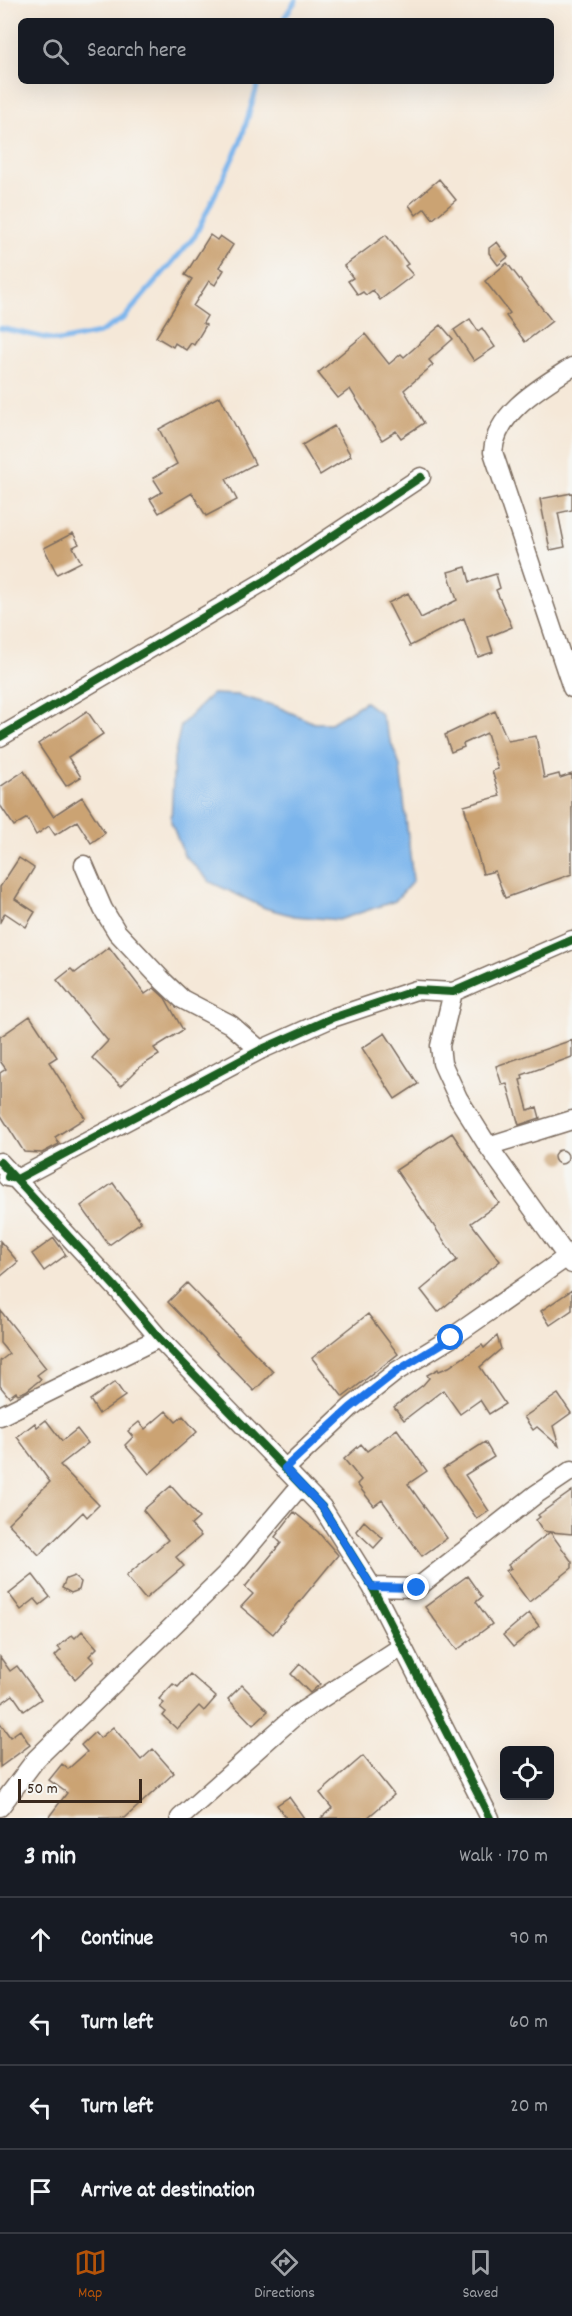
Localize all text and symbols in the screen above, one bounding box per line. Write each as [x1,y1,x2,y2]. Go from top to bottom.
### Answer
search box [18,18,554,84]
icon: search [39,35,72,68]
text: Search here [87,36,186,67]
route start [437,1324,463,1350]
route end [403,1574,429,1600]
map controls [500,1746,554,1800]
button: locate [500,1746,554,1800]
scale bar [18,1776,142,1804]
text: 50 m [27,1778,58,1801]
text: 3 min [24,1839,76,1876]
text: Walk · 170 m [459,1843,548,1871]
icon: ahead [24,1923,57,1956]
text: Continue [81,1924,153,1955]
text: 90 m [510,1925,548,1953]
icon: left [24,2007,57,2040]
text: Turn left [81,2008,153,2039]
text: 60 m [509,2009,548,2037]
icon: left [24,2091,57,2124]
text: Turn left [81,2092,153,2123]
text: 20 m [510,2093,548,2121]
icon: arrive [24,2175,57,2208]
text: Arrive at destination [81,2176,255,2207]
tab: Map [74,2246,107,2305]
tab: Directions [254,2246,315,2305]
tab: Saved [462,2246,498,2305]

